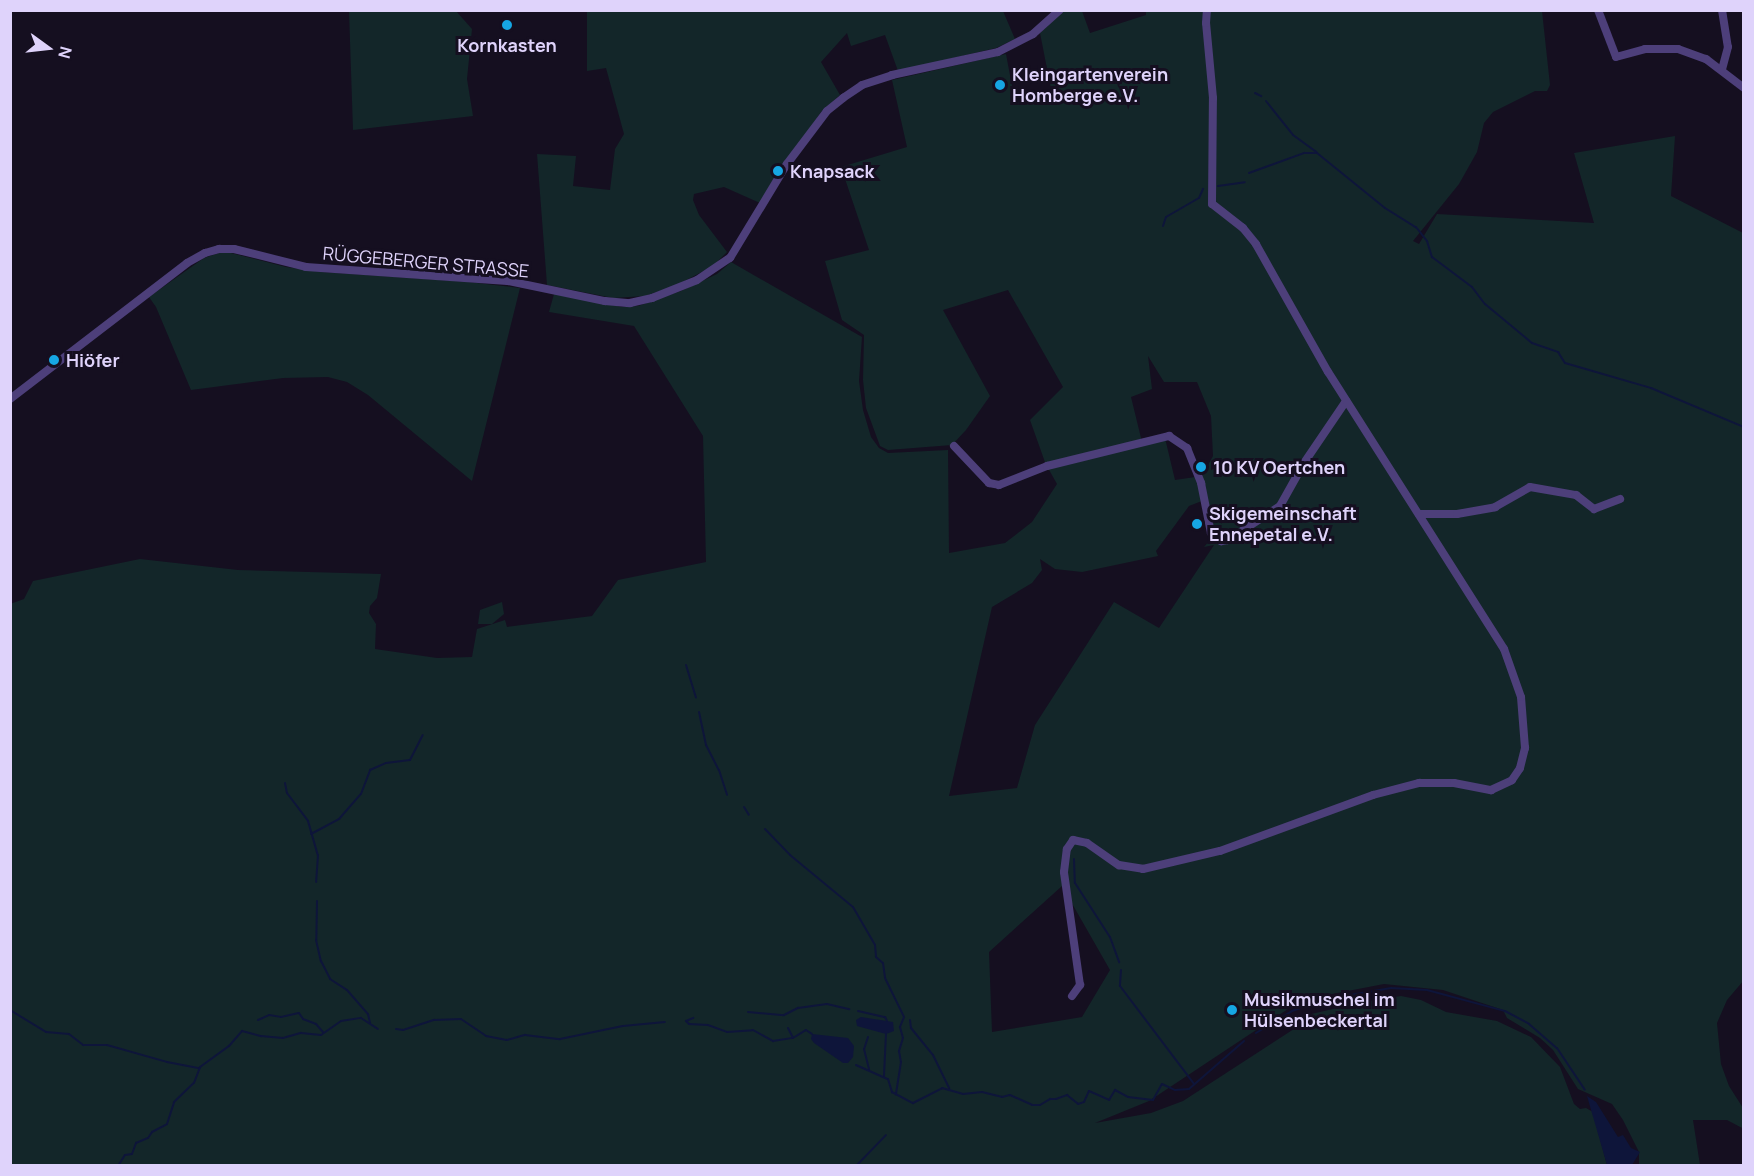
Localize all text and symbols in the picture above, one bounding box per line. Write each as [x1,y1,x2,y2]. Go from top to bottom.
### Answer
north arrow [18,18,78,78]
marker: Kornkasten [500,18,514,32]
place label: Kornkasten [457,34,557,56]
text: N [53,44,78,61]
place label: Kleingartenverein Homberge e.V. [1012,64,1168,106]
marker: Kleingartenverein Homberge e.V. [993,78,1007,92]
place label: Knapsack [790,160,874,182]
marker: Knapsack [771,164,785,178]
street label: RÜGGEBERGER STRASSE [322,242,530,282]
place label: Hiöfer [66,349,120,371]
marker: Hiöfer [47,353,61,367]
place label: 10 KV Oertchen [1213,456,1345,478]
marker: 10 KV Oertchen [1194,460,1208,474]
place label: Skigemeinschaft Ennepetal e.V. [1209,503,1357,546]
marker: Skigemeinschaft Ennepetal e.V. [1190,517,1204,531]
place label: Musikmuschel im Hülsenbeckertal [1244,989,1395,1032]
marker: Musikmuschel im Hülsenbeckertal [1225,1003,1239,1017]

